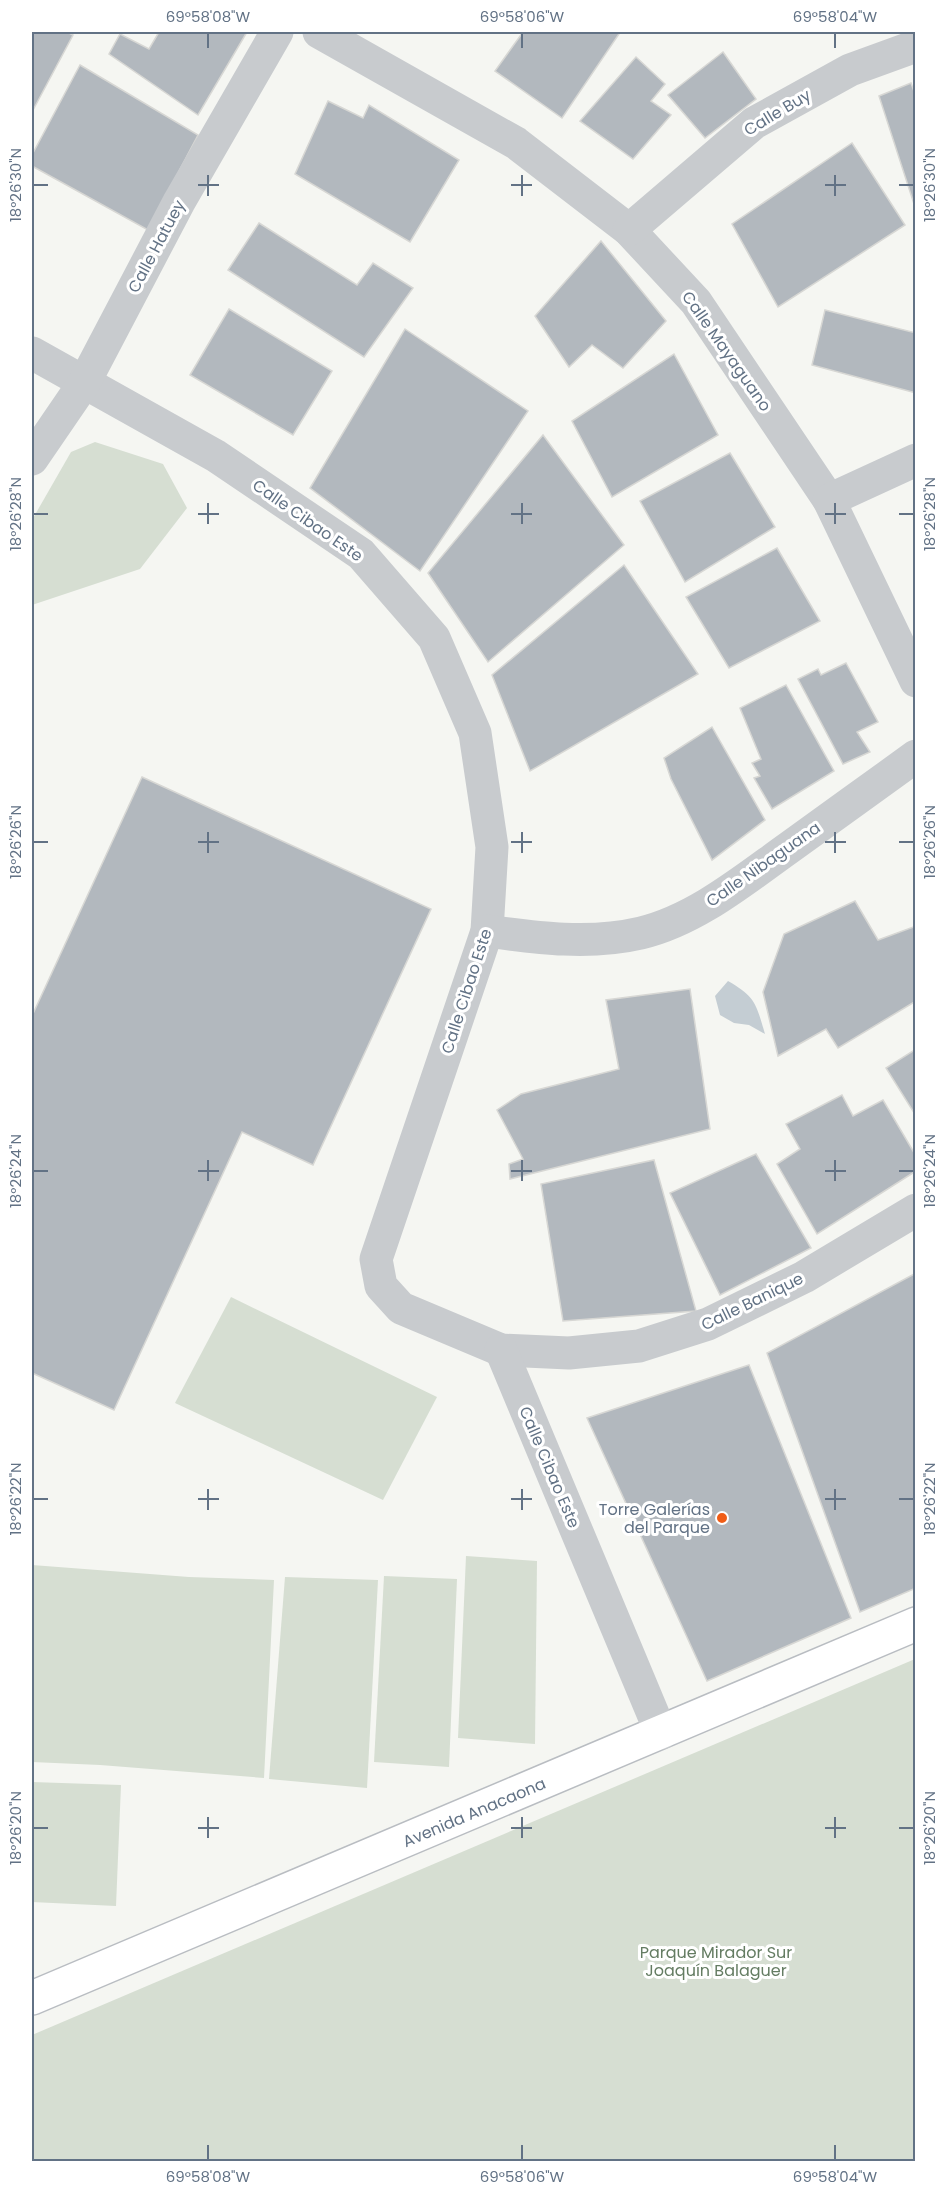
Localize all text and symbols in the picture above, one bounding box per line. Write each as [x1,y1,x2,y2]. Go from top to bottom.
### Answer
text: 69°58'08"W [166,6,251,27]
text: 69°58'06"W [480,6,565,27]
text: 69°58'04"W [793,6,877,27]
street label: Calle Buy [739,83,815,141]
text: 18°26'30"N [5,148,26,222]
text: 18°26'30"N [919,148,940,222]
street label: Calle Hatuey [122,196,191,297]
street label: Calle Mayaguano [676,287,777,416]
street label: Calle Cibao Este [248,474,368,567]
text: 18°26'28"N [5,477,26,551]
text: 18°26'28"N [919,477,940,551]
text: 18°26'26"N [5,805,26,879]
text: 18°26'26"N [919,805,940,879]
street label: Calle Nibaguana [701,816,825,913]
street label: Calle Cibao Este [435,926,498,1057]
text: 18°26'24"N [5,1134,26,1208]
text: 18°26'24"N [919,1134,940,1208]
street label: Calle Banique [697,1267,807,1336]
street label: Calle Cibao Este [514,1403,586,1532]
text: 18°26'22"N [5,1462,26,1536]
text: 18°26'22"N [919,1462,940,1536]
place label: Torre Galerías del Parque [599,1498,710,1539]
marker: Torre Galerías del Parque [715,1511,729,1525]
street label: Avenida Anacaona [399,1772,549,1853]
text: 18°26'20"N [5,1791,26,1865]
text: 18°26'20"N [919,1791,940,1865]
park label: Parque Mirador Sur Joaquín Balaguer [640,1941,792,1982]
text: 69°58'08"W [166,2166,251,2187]
text: 69°58'06"W [480,2166,565,2187]
text: 69°58'04"W [793,2166,877,2187]

